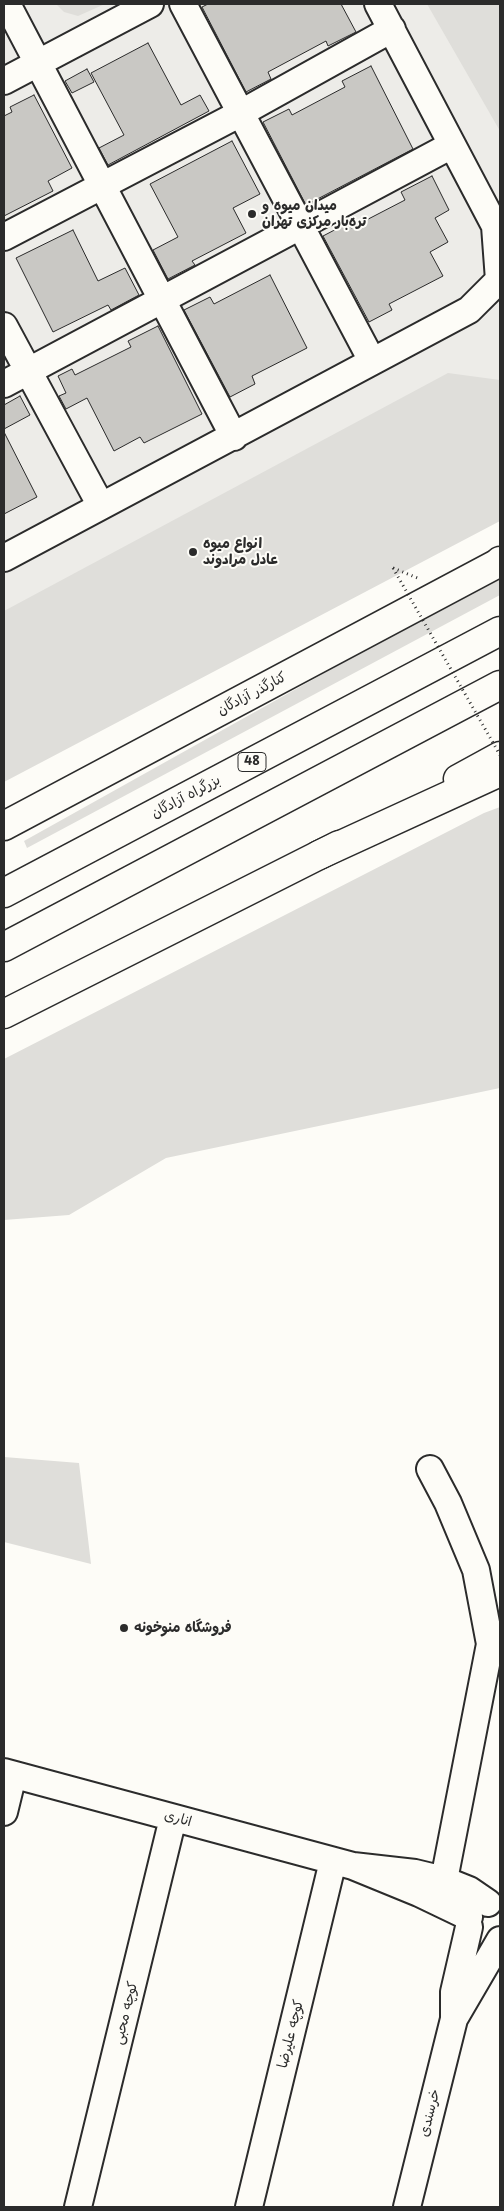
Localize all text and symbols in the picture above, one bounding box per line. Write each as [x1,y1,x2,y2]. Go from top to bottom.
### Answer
place label: میدان میوه و تره‌بار مرکزی تهران [262,198,366,230]
marker: میدان میوه و تره‌بار مرکزی تهران [246,208,258,220]
place label: انواع میوه عادل مرادوند [203,536,279,568]
marker: انواع میوه عادل مرادوند [187,546,199,558]
street label: کنارگذر آزادگان [215,669,289,719]
road number: 48 [238,752,266,772]
street label: بزرگراه آزادگان [148,772,224,822]
place label: فروشگاه منوخونه [134,1620,232,1636]
marker: فروشگاه منوخونه [118,1622,130,1634]
street label: اناری [162,1807,194,1831]
street label: کوچه محبی [110,1980,142,2046]
street label: کوچه علیرضا [274,1998,308,2070]
street label: خرسندی [416,2087,444,2139]

